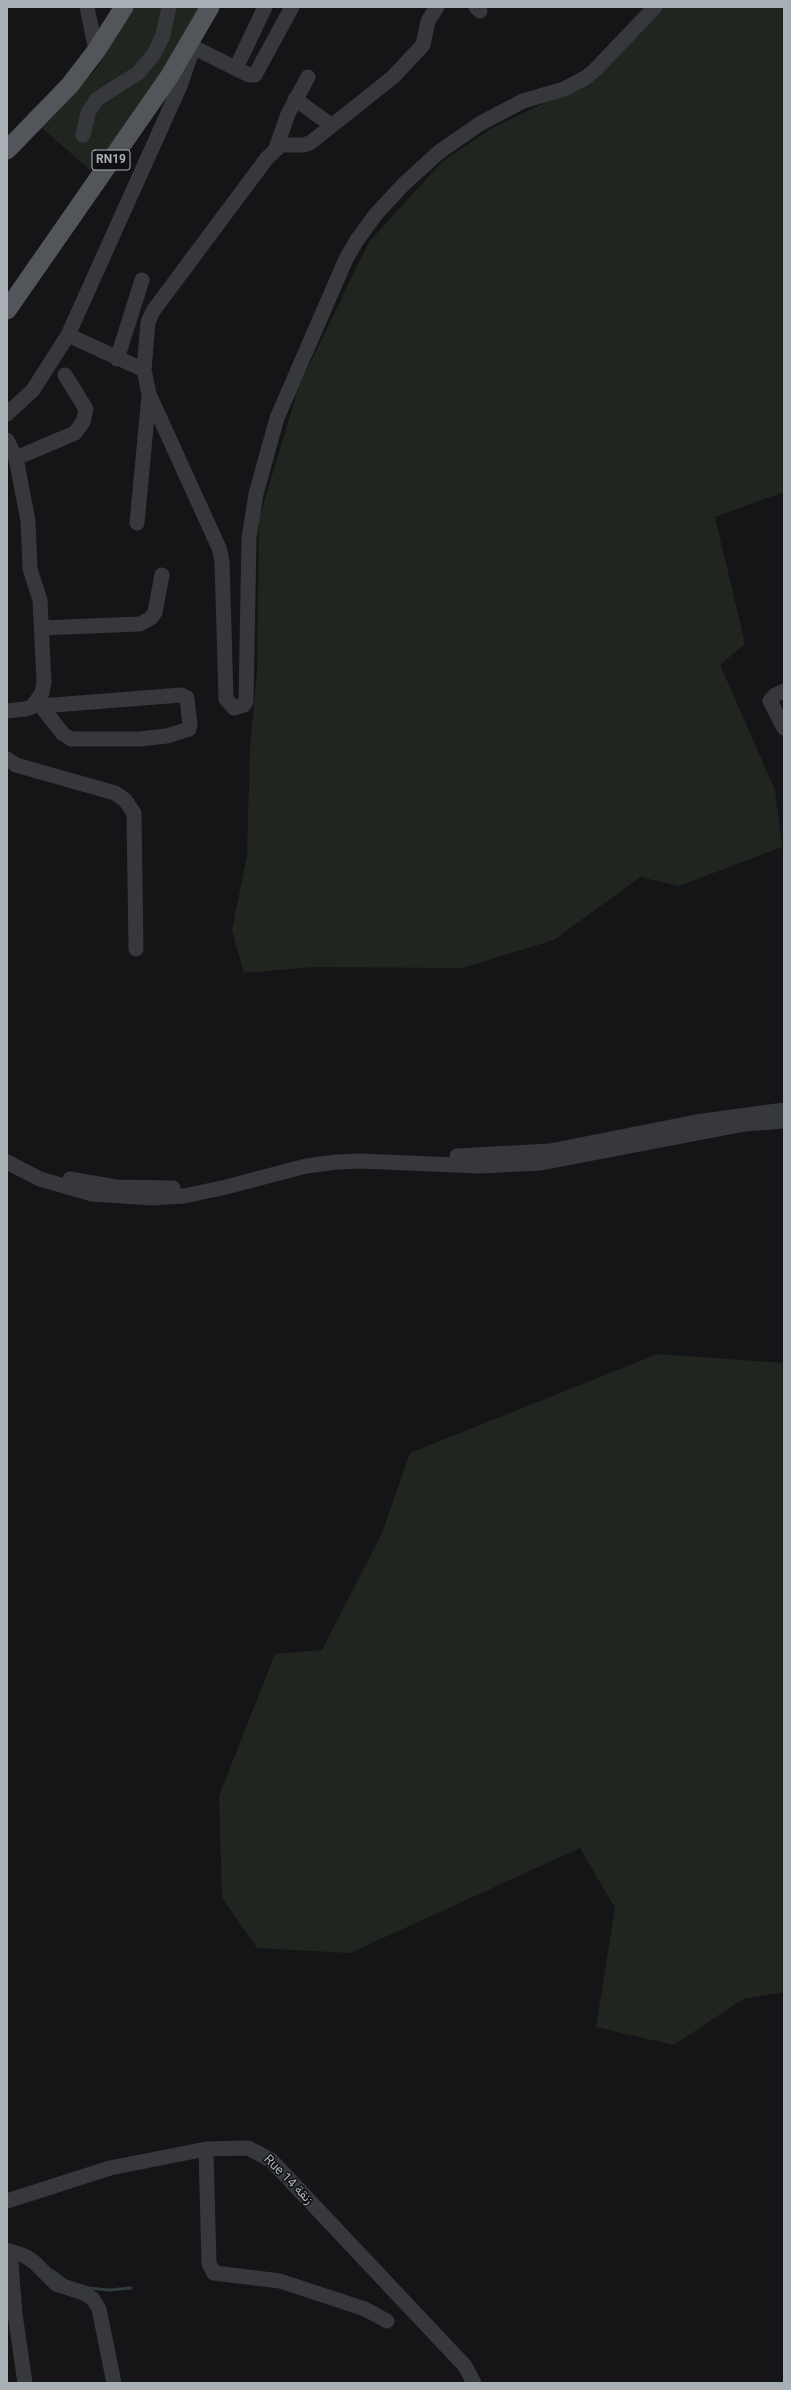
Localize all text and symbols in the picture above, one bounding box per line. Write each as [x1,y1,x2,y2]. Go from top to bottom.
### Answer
road number: RN19 [92,150,130,170]
street label: Rue 14 زنقة [260,2152,316,2208]

